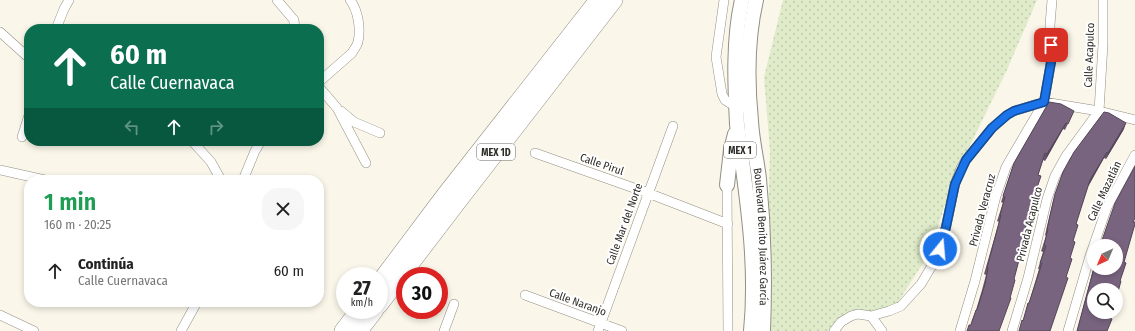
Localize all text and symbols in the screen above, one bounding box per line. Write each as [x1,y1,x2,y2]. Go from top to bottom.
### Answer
street label: Calle Acapulco [1082,22,1097,88]
pin [1034,28,1068,62]
icon: arrive [1040,34,1062,56]
text: 60 m [110,38,167,71]
icon: ahead [44,40,96,92]
text: Calle Cuernavaca [110,72,235,94]
icon: left [121,116,143,138]
icon: ahead [163,116,185,138]
icon: right [205,116,227,138]
road number: MEX 1 [724,142,756,158]
road number: MEX 1D [477,144,515,160]
street label: Calle Pirul [578,151,626,178]
street label: Calle Mazatlán [1085,159,1124,223]
street label: Boulevard Benito Juárez García [751,167,770,306]
street label: Privada Veracruz [967,172,999,248]
street label: Calle Mar del Norte [604,181,645,267]
street label: Privada Acapulco [1014,185,1045,263]
text: 1 min [44,188,96,216]
button: close [262,188,304,230]
text: 160 m · 20:25 [44,217,111,232]
position arrow [919,228,961,270]
north arrow [1087,239,1123,275]
map controls [1087,239,1123,319]
text: Continúa [78,255,134,273]
icon: ahead [44,260,66,282]
text: 60 m [274,262,304,280]
speed limit sign: 30 [396,267,448,319]
text: Calle Cuernavaca [78,273,168,288]
text: 27 [353,276,371,300]
button: search [1087,283,1123,319]
street label: Calle Naranjo [547,286,608,319]
text: km/h [351,297,373,309]

